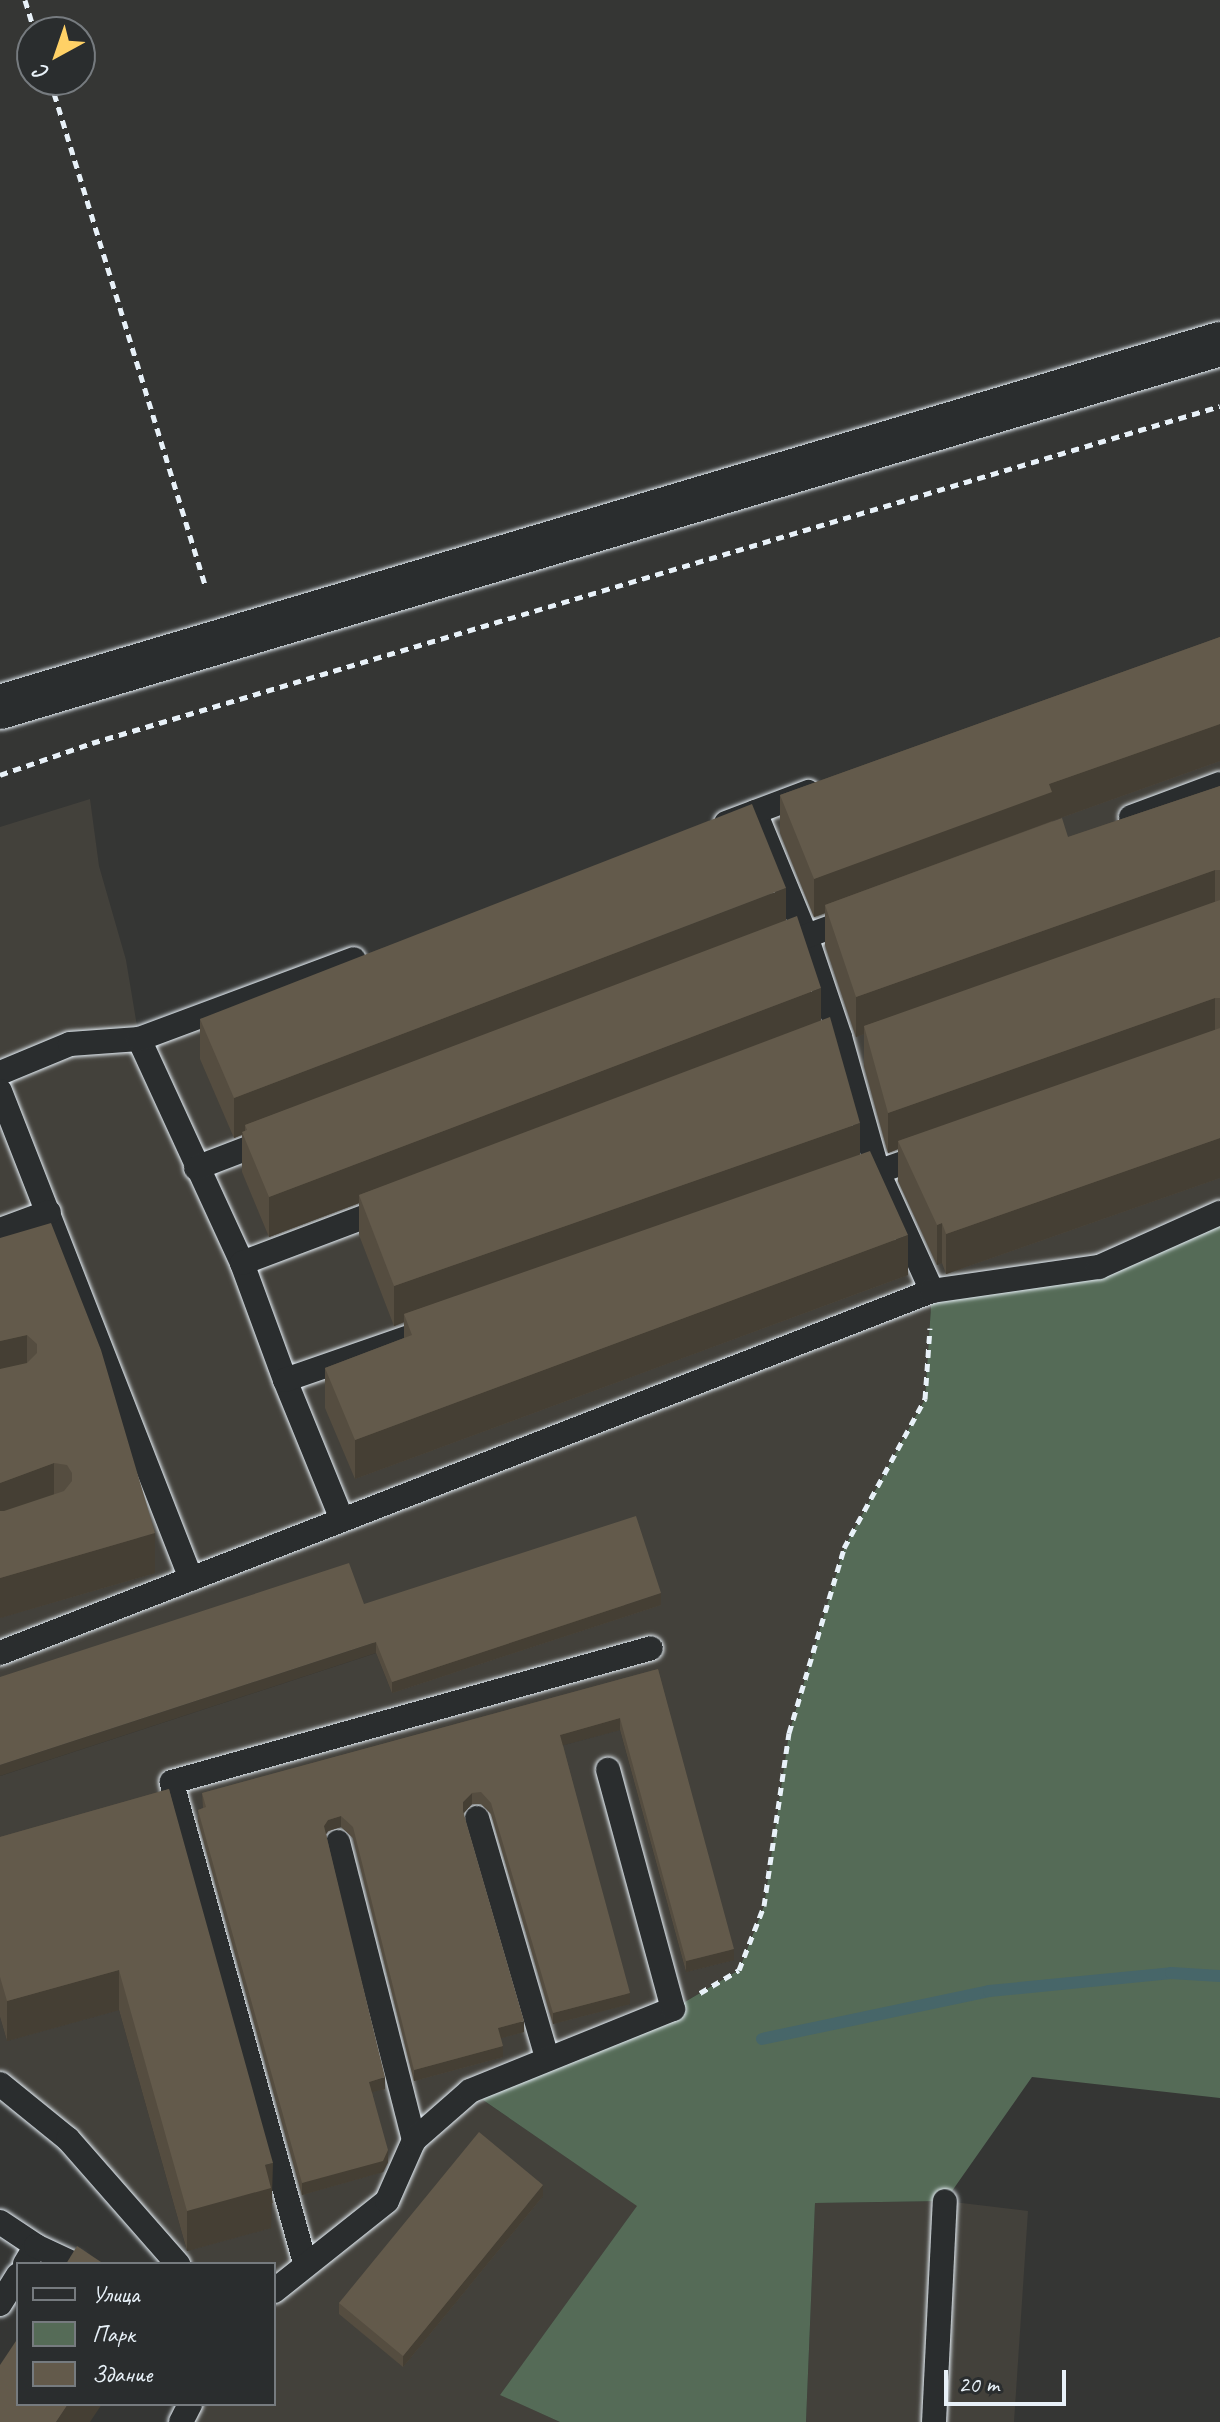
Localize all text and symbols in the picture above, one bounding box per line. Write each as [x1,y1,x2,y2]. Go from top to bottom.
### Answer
north arrow [16,16,96,96]
text: С [29,59,55,87]
legend [16,2262,276,2406]
text: Улица [92,2279,140,2309]
text: Парк [92,2319,135,2349]
scale bar [948,2354,1070,2404]
text: Здание [92,2359,152,2389]
text: 20 m [958,2369,999,2399]

